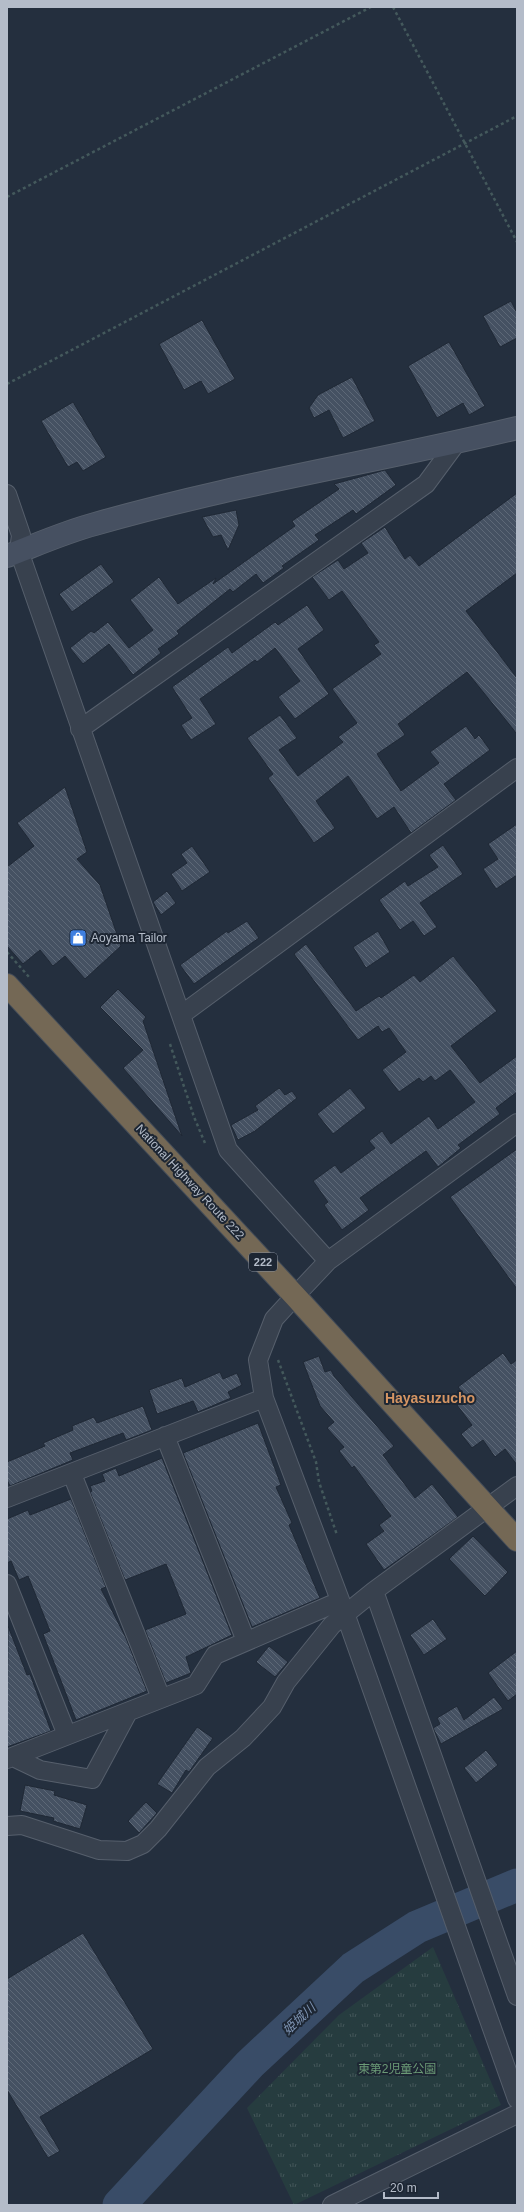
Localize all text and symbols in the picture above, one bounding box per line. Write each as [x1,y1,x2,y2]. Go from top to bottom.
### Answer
shop icon: Aoyama Tailor [68,928,88,948]
place label: Aoyama Tailor [91,931,167,945]
street label: National Highway Route 222 [133,1122,247,1243]
road number: 222 [249,1253,277,1271]
district label: Hayasuzucho [385,1390,475,1406]
water label: 姫城川 [280,1999,320,2038]
park label: 東第2児童公園 [358,2062,436,2076]
scale bar [384,2174,438,2200]
text: 20 m [390,2181,417,2195]

